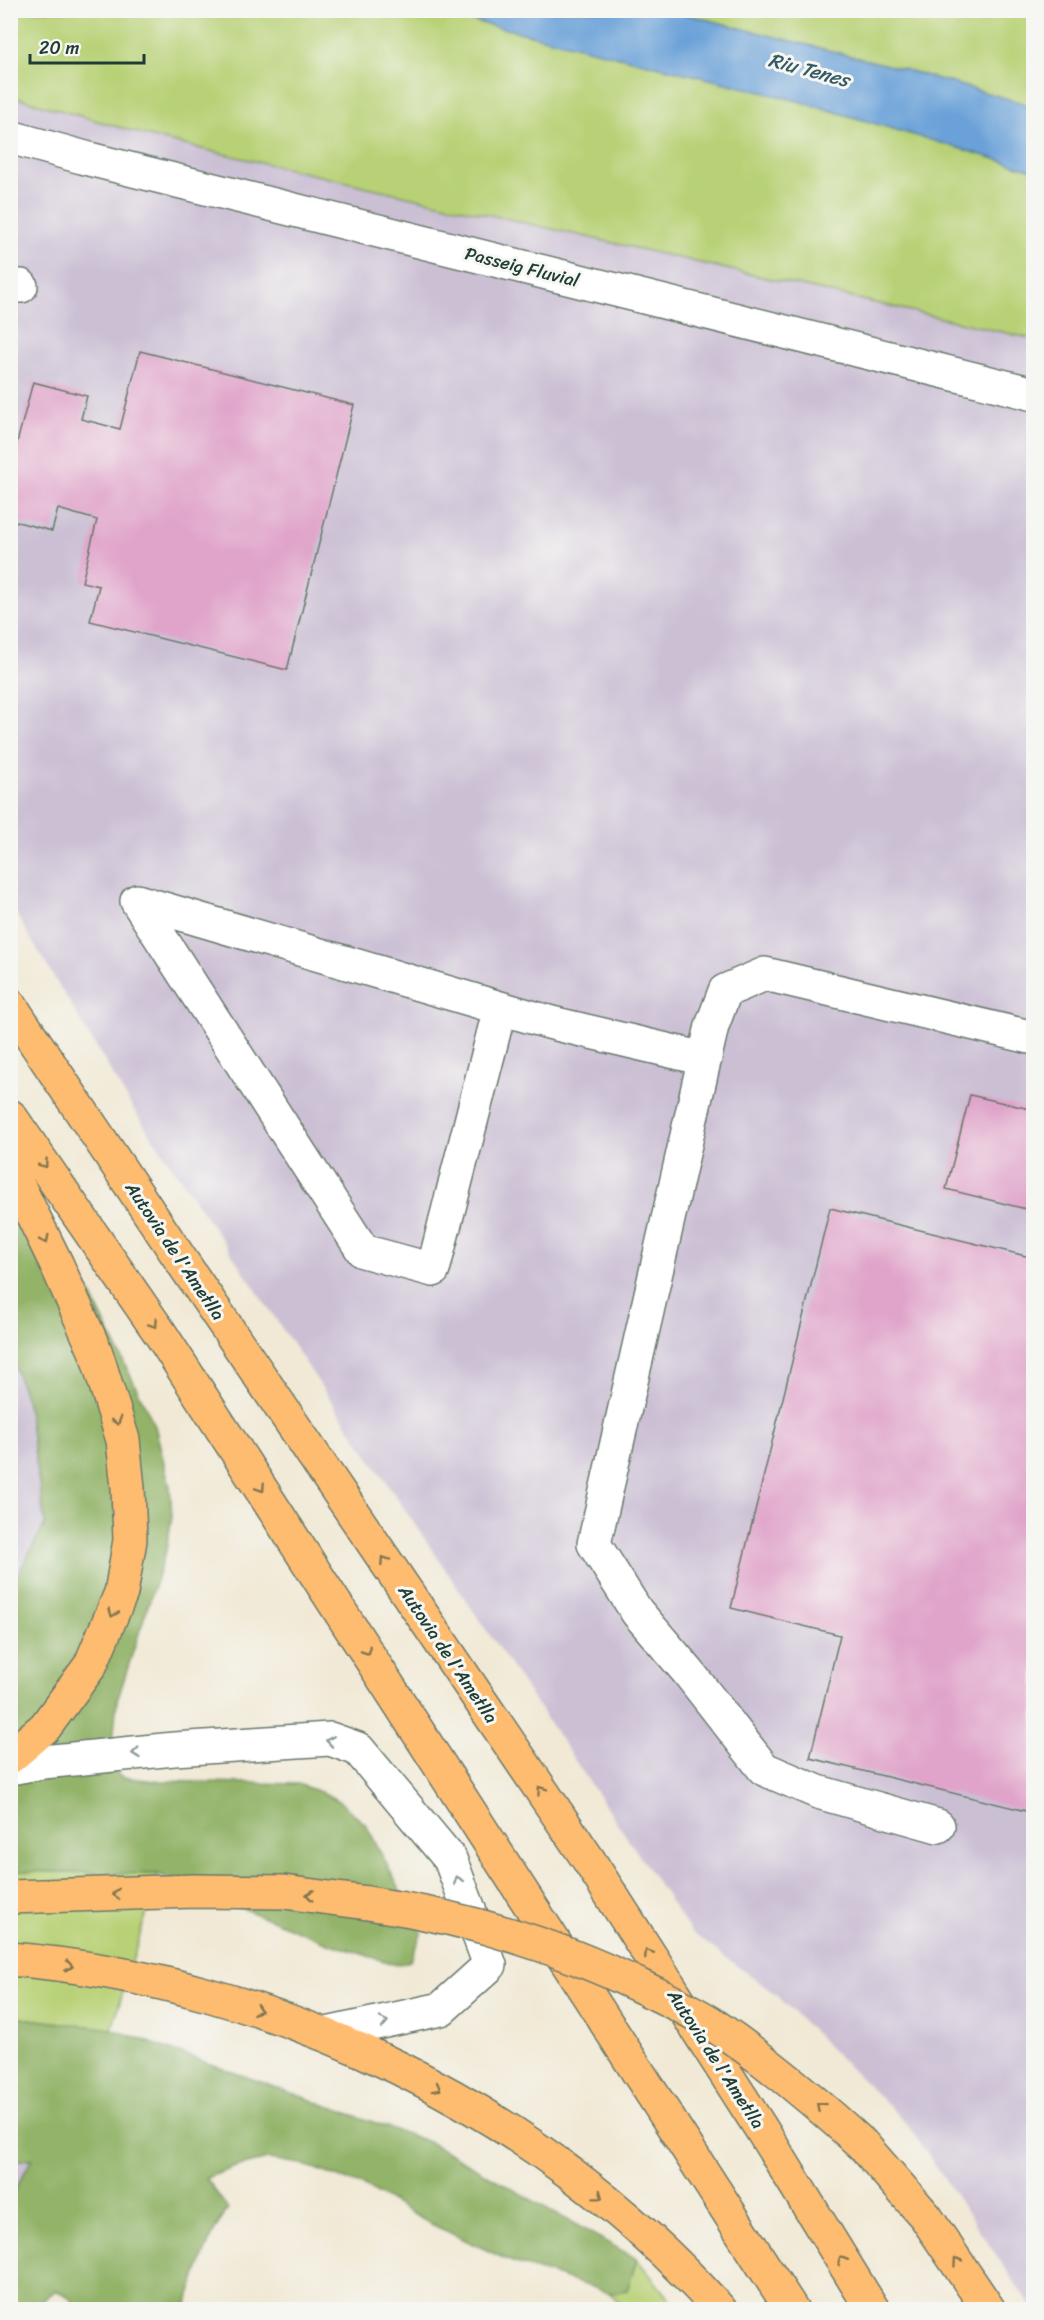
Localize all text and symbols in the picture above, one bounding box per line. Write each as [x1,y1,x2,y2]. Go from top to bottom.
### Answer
scale bar [30,27,144,65]
text: 20 m [39,32,79,64]
water label: Riu Tenes [765,42,856,98]
street label: Passeig Fluvial [462,237,583,297]
one-way arrow [37,1157,48,1168]
street label: Autovia de l'Ametlla [116,1174,233,1327]
one-way arrow [38,1234,50,1245]
one-way arrow [147,1318,158,1329]
one-way arrow [110,1415,122,1426]
one-way arrow [253,1482,265,1492]
one-way arrow [380,1555,391,1566]
street label: Autovia de l'Ametlla [389,1577,506,1730]
one-way arrow [108,1606,120,1617]
one-way arrow [360,1644,371,1655]
one-way arrow [325,1735,335,1747]
one-way arrow [132,1746,141,1758]
one-way arrow [537,1786,548,1797]
one-way arrow [453,1875,465,1886]
one-way arrow [111,1887,120,1900]
one-way arrow [306,1890,315,1902]
one-way arrow [643,1949,655,1959]
one-way arrow [63,1959,73,1972]
street label: Autovia de l'Ametlla [658,1982,773,2136]
one-way arrow [252,2003,263,2016]
one-way arrow [378,2016,388,2029]
one-way arrow [430,2081,441,2092]
one-way arrow [816,2102,827,2113]
one-way arrow [592,2188,603,2199]
one-way arrow [837,2256,849,2266]
one-way arrow [953,2257,964,2268]

